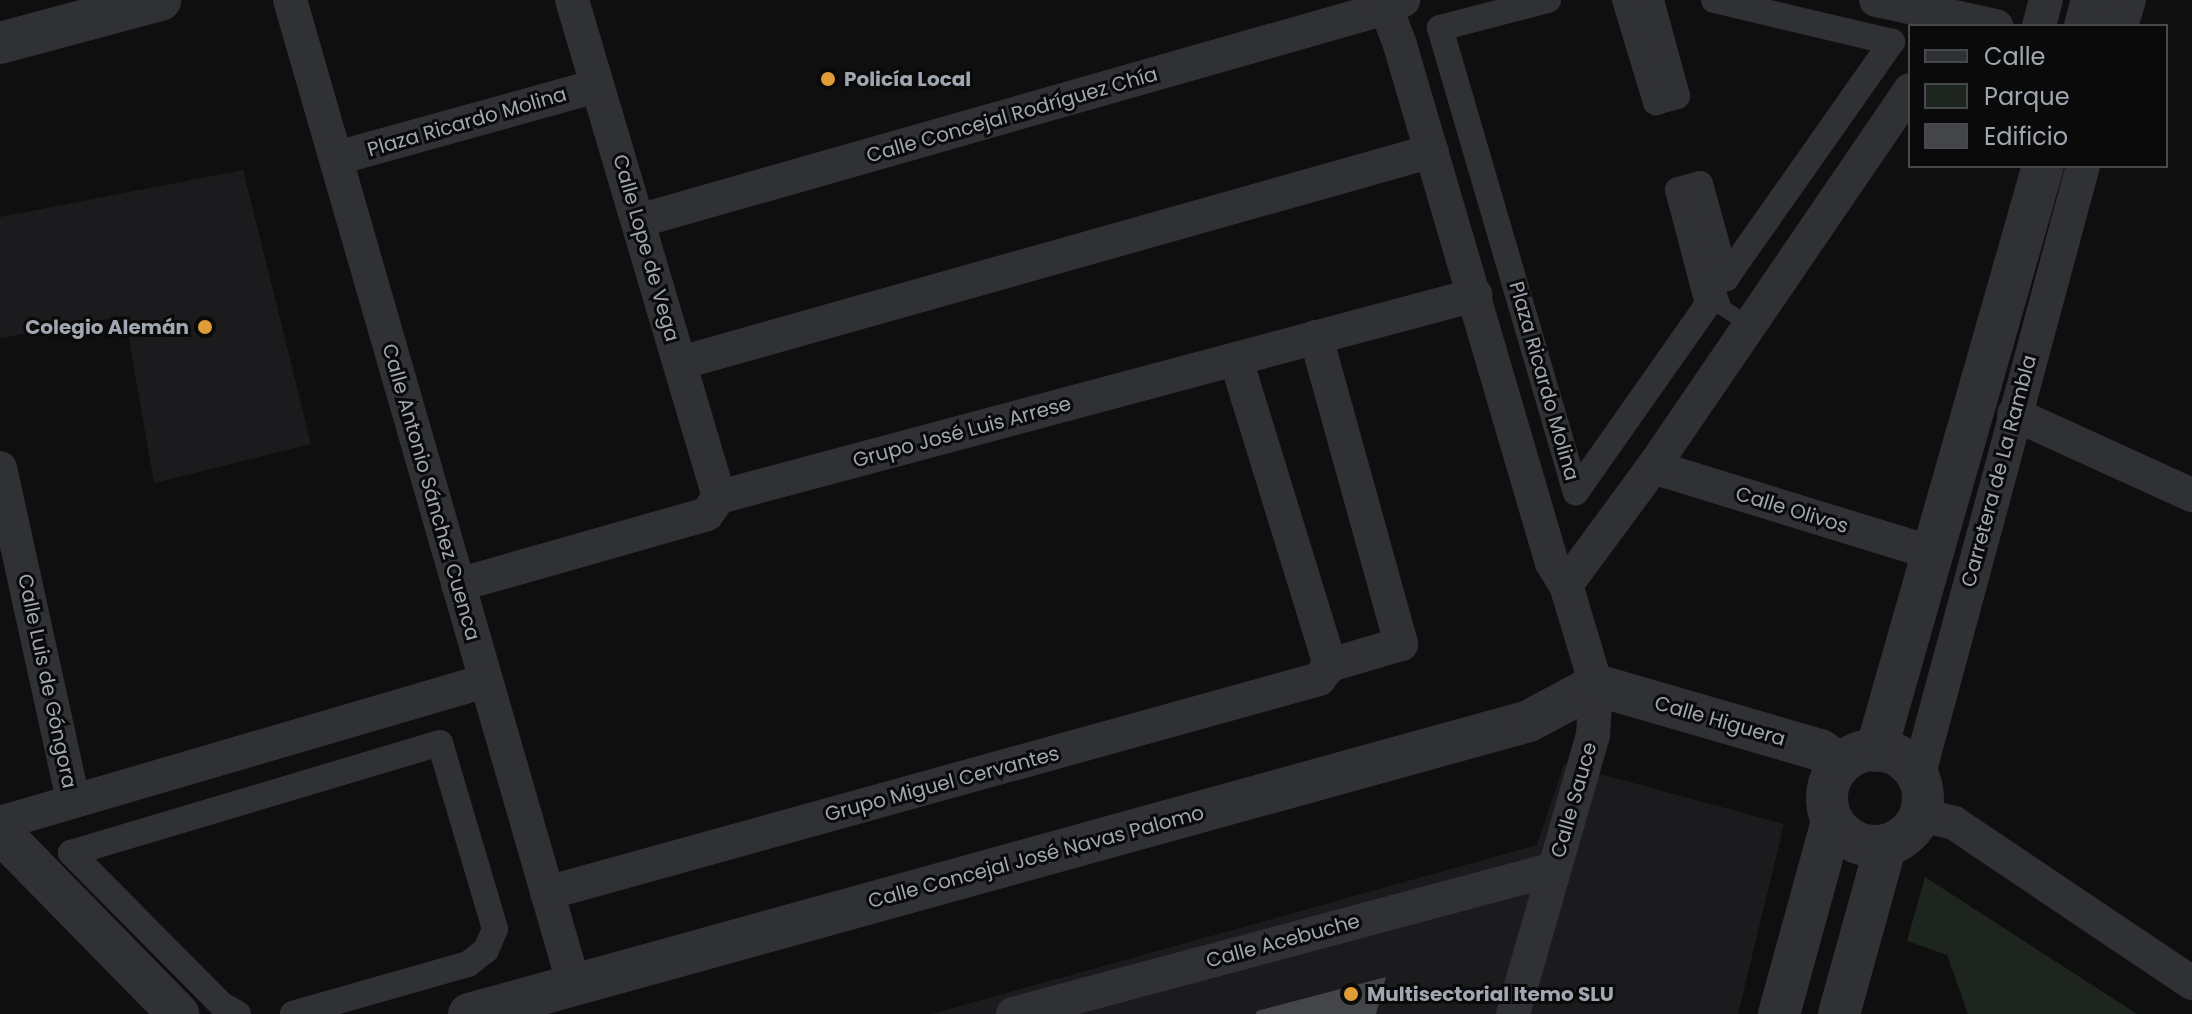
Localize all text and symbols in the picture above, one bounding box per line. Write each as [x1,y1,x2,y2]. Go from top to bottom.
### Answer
legend [1908,24,2168,168]
text: Calle [1984,40,2045,73]
street label: Calle Concejal Rodríguez Chía [864,62,1160,168]
place label: Policía Local [844,67,971,91]
marker: Policía Local [819,70,837,88]
text: Parque [1984,80,2070,113]
street label: Plaza Ricardo Molina [365,82,569,162]
text: Edificio [1984,120,2068,153]
street label: Calle Lope de Vega [608,152,684,344]
street label: Plaza Ricardo Molina [1504,279,1584,483]
place label: Colegio Alemán [25,315,189,339]
marker: Colegio Alemán [196,318,214,336]
street label: Calle Antonio Sánchez Cuenca [377,341,485,643]
street label: Carretera de La Rambla [1956,352,2042,590]
street label: Grupo José Luis Arrese [850,391,1074,473]
street label: Calle Olivos [1733,481,1851,539]
street label: Calle Luis de Góngora [13,572,81,790]
street label: Calle Higuera [1652,691,1788,751]
street label: Calle Sauce [1546,739,1602,861]
street label: Grupo Miguel Cervantes [822,741,1062,827]
street label: Calle Concejal José Navas Palomo [865,801,1207,913]
street label: Calle Acebuche [1203,909,1363,973]
place label: Multisectorial Itemo SLU [1367,982,1614,1006]
marker: Multisectorial Itemo SLU [1342,985,1360,1003]

